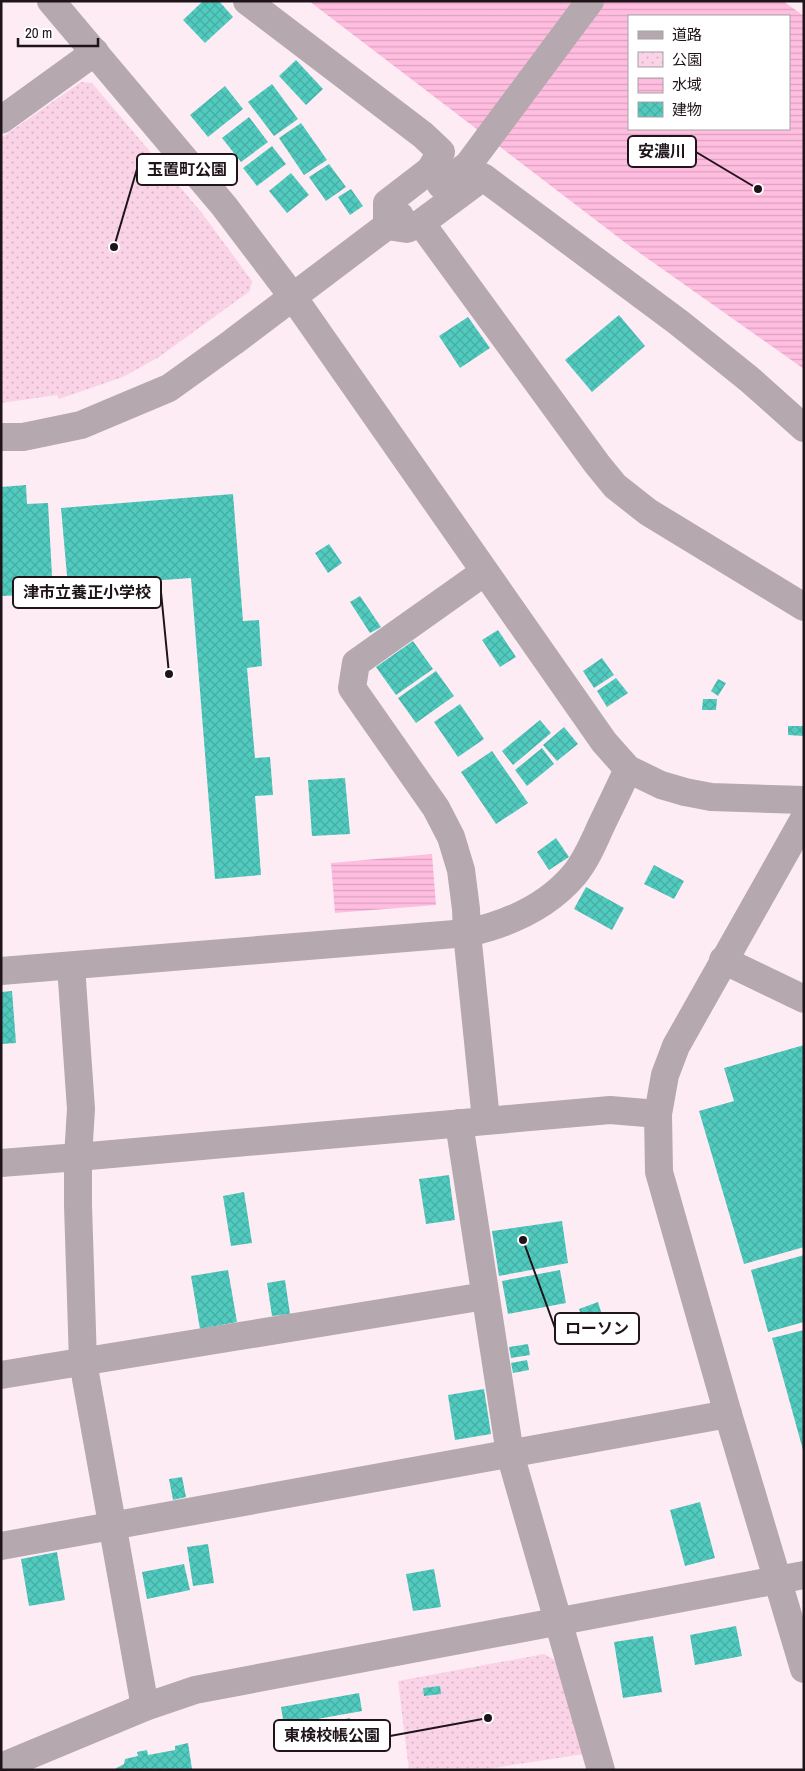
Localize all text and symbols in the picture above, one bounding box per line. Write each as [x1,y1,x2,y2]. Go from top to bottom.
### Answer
scale bar [18,15,98,47]
legend [628,15,790,130]
text: 20 m [25,22,52,43]
text: 道路 [672,24,702,45]
text: 公園 [672,49,702,70]
text: 水域 [672,74,702,95]
text: 建物 [672,99,702,120]
callout: 安濃川 [628,136,696,167]
text: 安濃川 [638,140,686,162]
callout: 玉置町公園 [137,154,237,185]
text: 玉置町公園 [147,158,227,180]
callout: 津市立養正小学校 [13,577,161,608]
text: 津市立養正小学校 [23,581,151,603]
callout: ローソン [555,1313,639,1344]
text: ローソン [565,1317,629,1339]
callout: 東検校帳公園 [274,1720,390,1751]
text: 東検校帳公園 [284,1724,380,1746]

